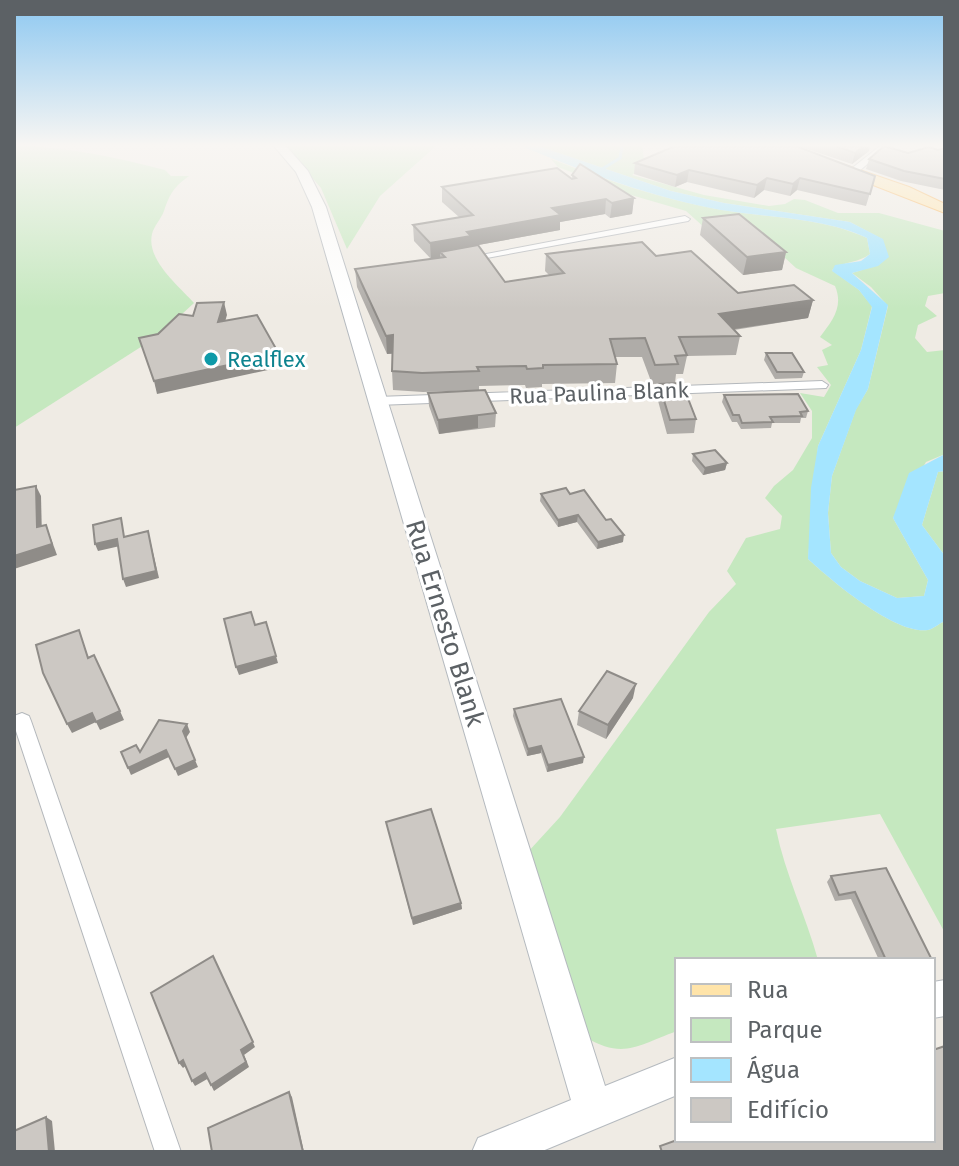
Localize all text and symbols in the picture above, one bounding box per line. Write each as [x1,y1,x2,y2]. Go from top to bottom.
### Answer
place label: Realflex [227,346,306,373]
marker: Realflex [202,350,220,368]
street label: Rua Paulina Blank [509,376,690,410]
street label: Rua Ernesto Blank [399,516,491,731]
legend [675,958,935,1142]
text: Rua [747,976,789,1004]
text: Parque [747,1016,823,1044]
text: Água [747,1055,800,1084]
text: Edifício [747,1096,829,1124]

